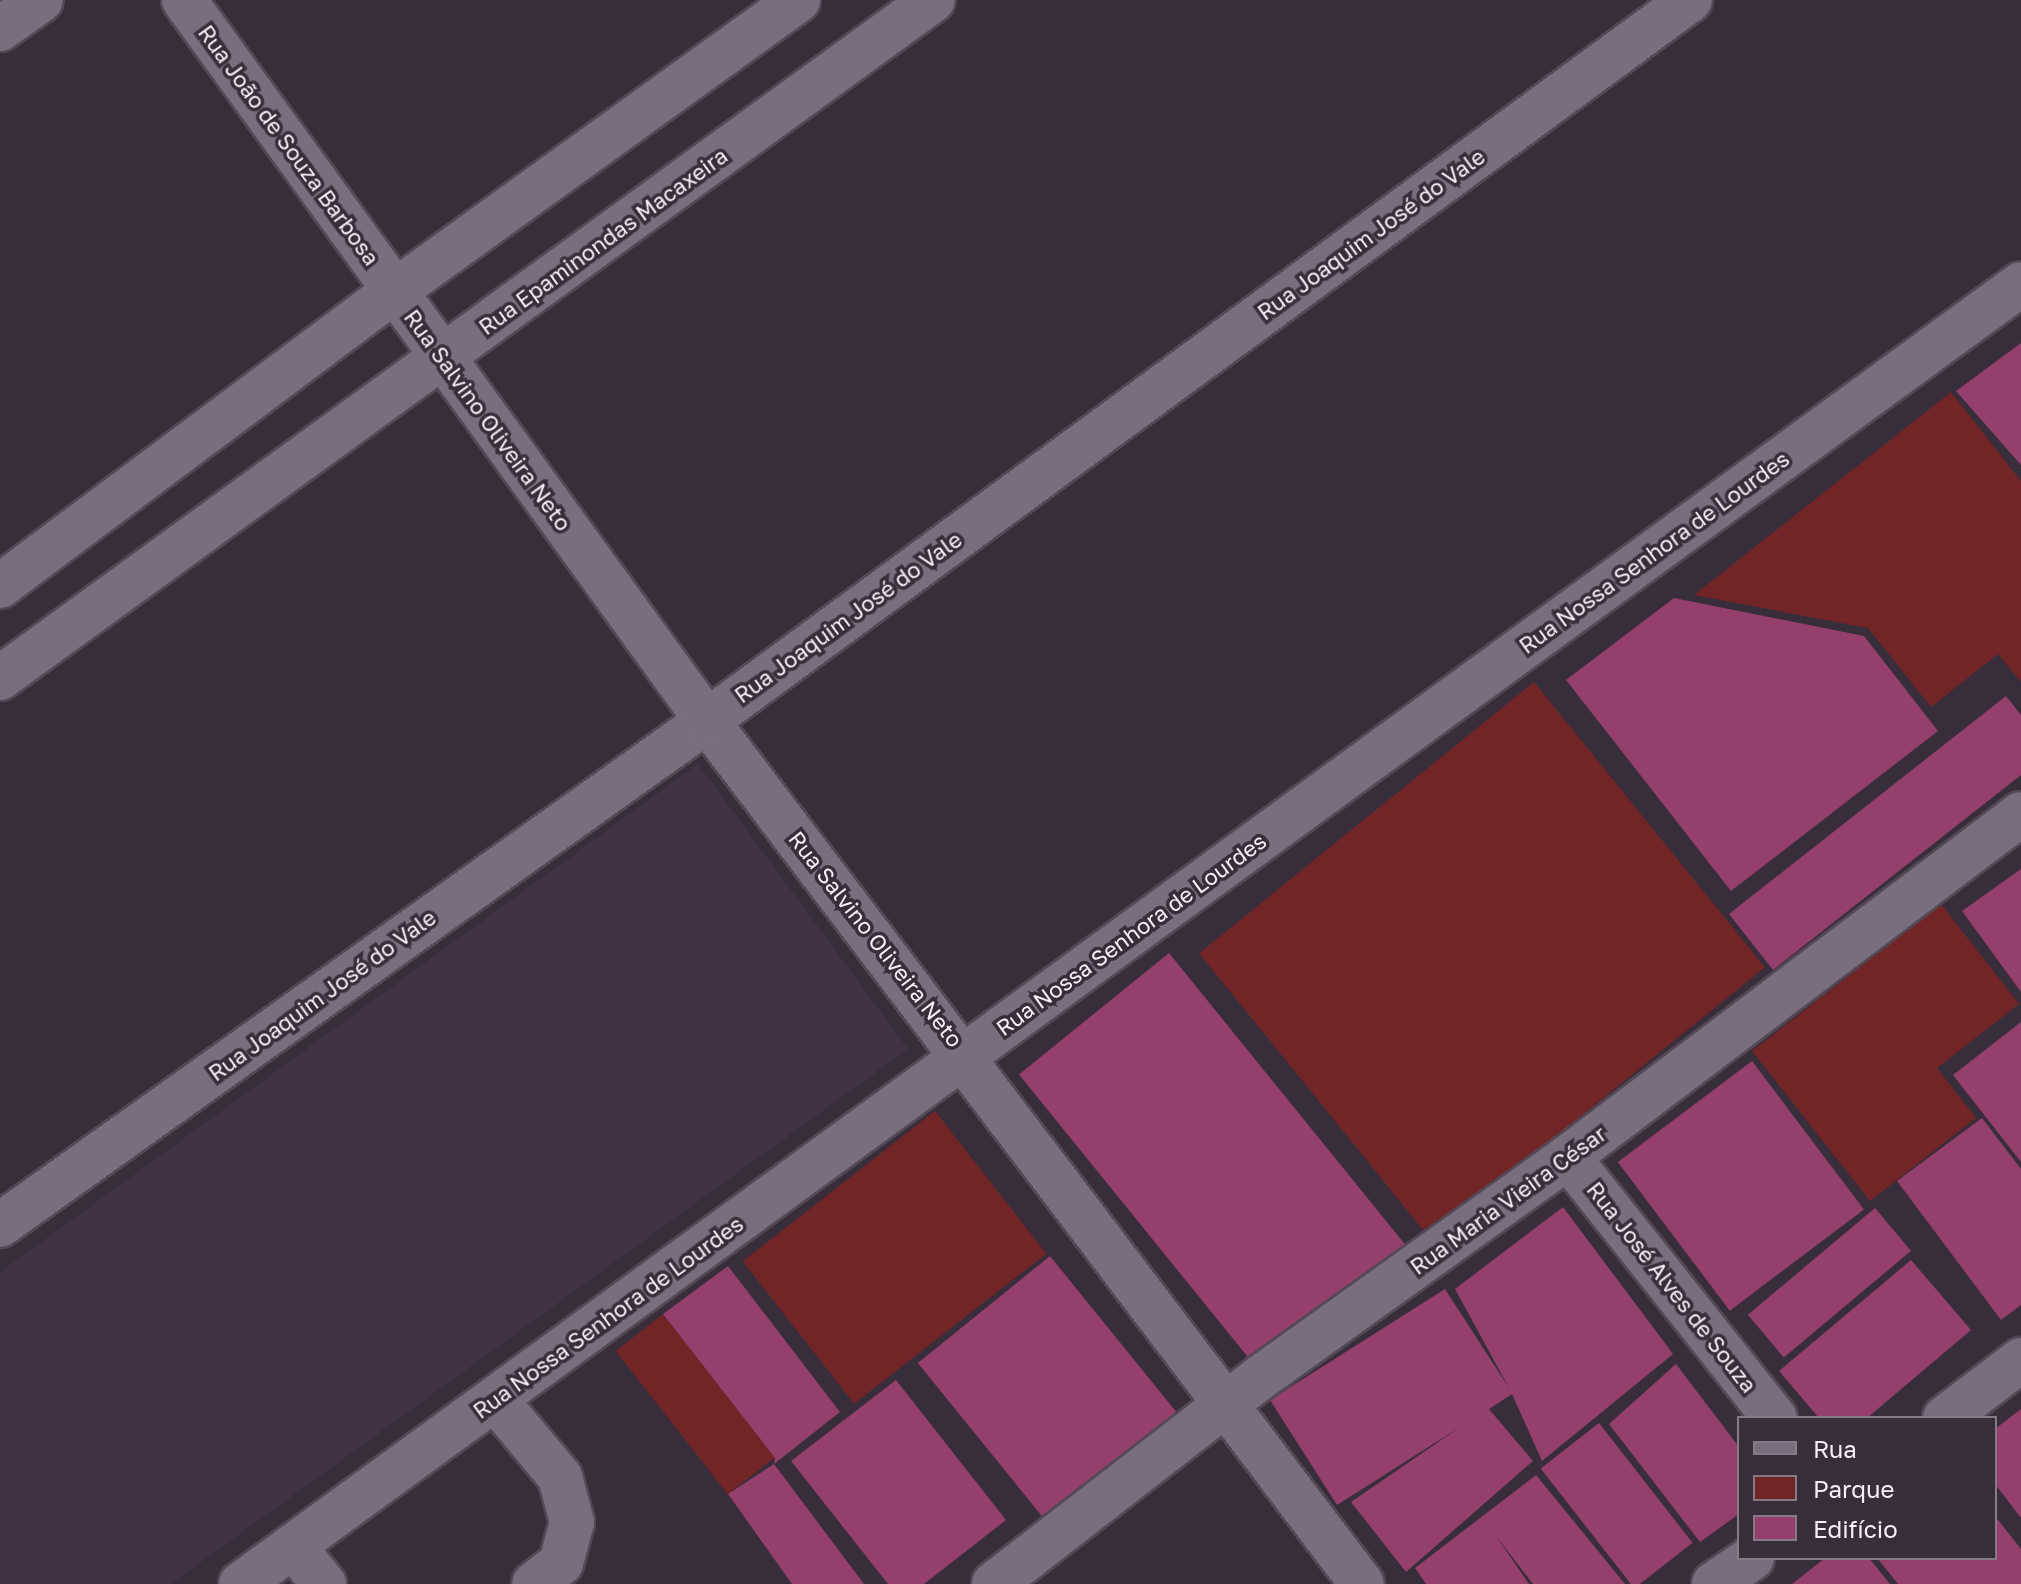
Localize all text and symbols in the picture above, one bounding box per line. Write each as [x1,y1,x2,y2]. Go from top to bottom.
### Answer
street label: Rua João de Souza Barbosa [193,20,385,270]
street label: Rua Epaminondas Macaxeira [474,142,732,340]
street label: Rua Joaquim José do Vale [1252,143,1490,325]
street label: Rua Salvino Oliveira Neto [399,304,577,536]
street label: Rua Nossa Senhora de Lourdes [1514,445,1794,659]
street label: Rua Joaquim José do Vale [729,526,967,708]
street label: Rua Salvino Oliveira Neto [783,826,969,1052]
street label: Rua Nossa Senhora de Lourdes [991,827,1271,1041]
street label: Rua Joaquim José do Vale [203,904,441,1086]
street label: Rua Maria Vieira César [1405,1120,1611,1280]
street label: Rua José Alves de Souza [1582,1177,1762,1397]
street label: Rua Nossa Senhora de Lourdes [468,1210,748,1424]
legend [1737,1416,1997,1560]
text: Rua [1813,1434,1857,1463]
text: Parque [1813,1474,1894,1503]
text: Edifício [1813,1514,1898,1543]

